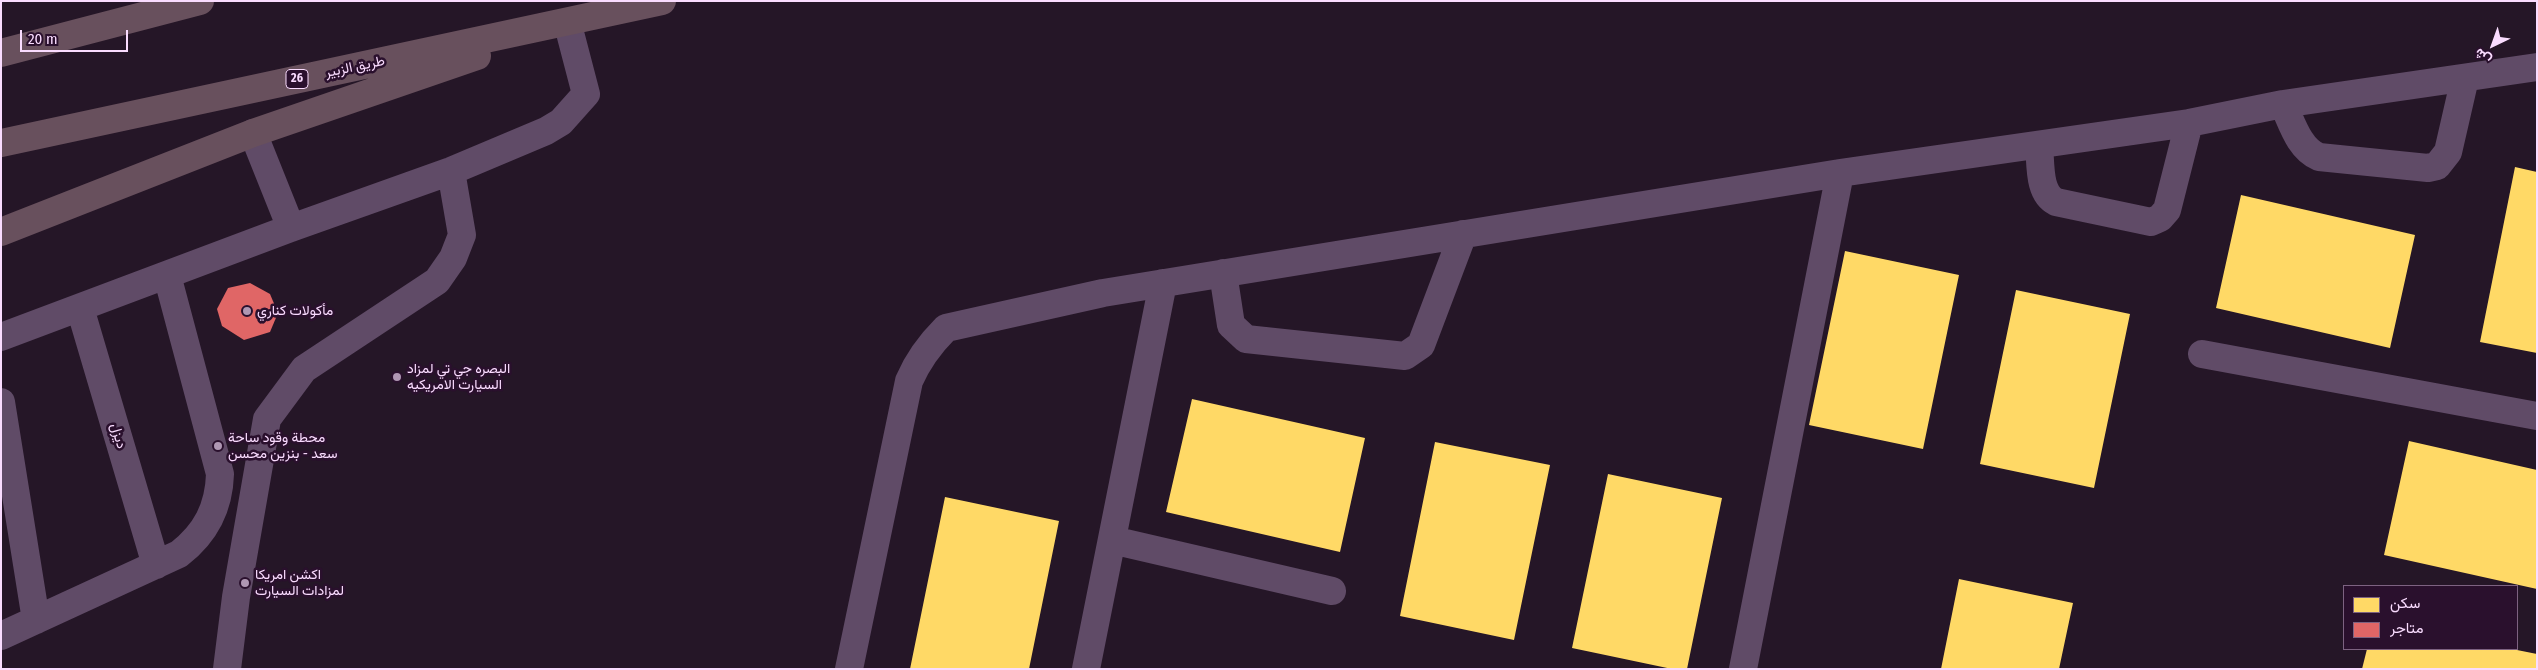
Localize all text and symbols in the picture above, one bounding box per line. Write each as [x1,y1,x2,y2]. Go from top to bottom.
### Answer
scale bar [22,20,130,52]
north arrow [2468,20,2518,70]
text: 20 m [28,30,58,48]
text: ش [2471,45,2495,68]
street label: طريق الزبير [324,53,386,81]
road number: 26 [286,70,308,88]
place label: مأكولات كناري [257,303,333,319]
marker: مأكولات كناري [241,305,253,317]
place label: البصره جي تي لمزاد السيارت الامريكيه [407,361,510,394]
marker: البصره جي تي لمزاد السيارت الامريكيه [391,371,403,383]
street label: ديزل [106,421,130,451]
place label: محطة وقود ساحة سعد - بنزين محسن [228,430,338,462]
marker: محطة وقود ساحة سعد - بنزين محسن [212,440,224,452]
place label: اكشن امريكا لمزادات السيارت [255,567,344,600]
marker: اكشن امريكا لمزادات السيارت [239,577,251,589]
legend [2343,585,2518,650]
text: سكن [2390,594,2420,612]
text: متاجر [2390,619,2424,637]

